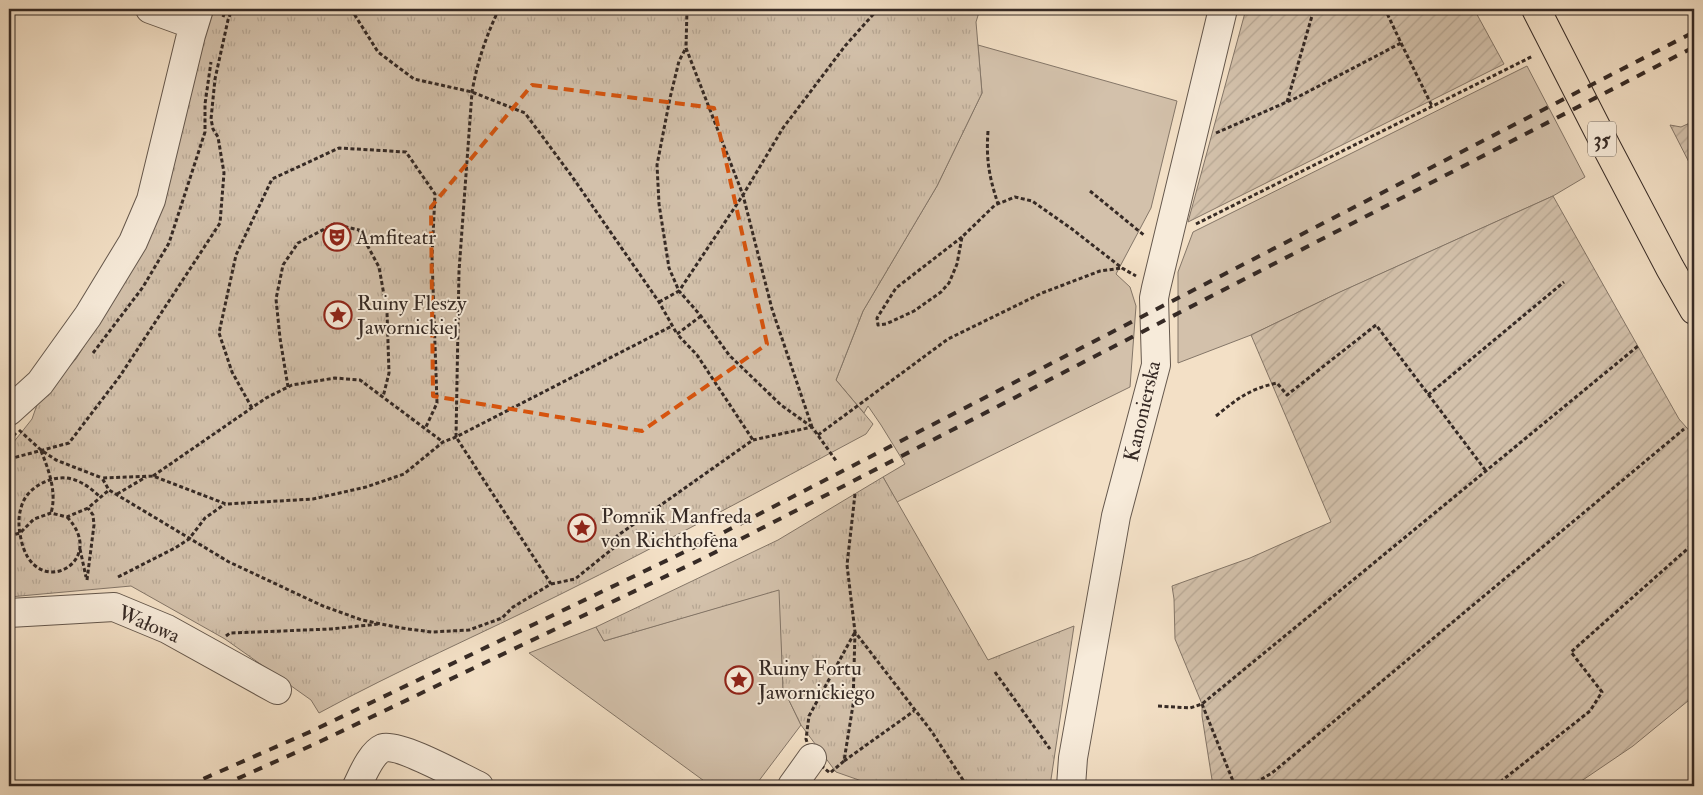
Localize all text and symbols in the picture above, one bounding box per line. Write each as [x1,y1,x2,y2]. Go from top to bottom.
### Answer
road number: 35 [1588,122,1616,156]
theatre icon: Amfiteatr [322,222,352,252]
place label: Amfiteatr [355,224,436,251]
place label: Ruiny Fleszy Jawornickiej [356,290,467,341]
place icon: Ruiny Fleszy Jawornickiej [323,300,353,330]
street label: Kanonierska [1118,358,1167,464]
place label: Pomnik Manfreda von Richthofena [600,503,752,554]
place icon: Pomnik Manfreda von Richthofena [567,513,597,543]
street label: Wałowa [113,599,184,650]
place label: Ruiny Fortu Jawornickiego [757,655,875,706]
place icon: Ruiny Fortu Jawornickiego [724,665,754,695]

